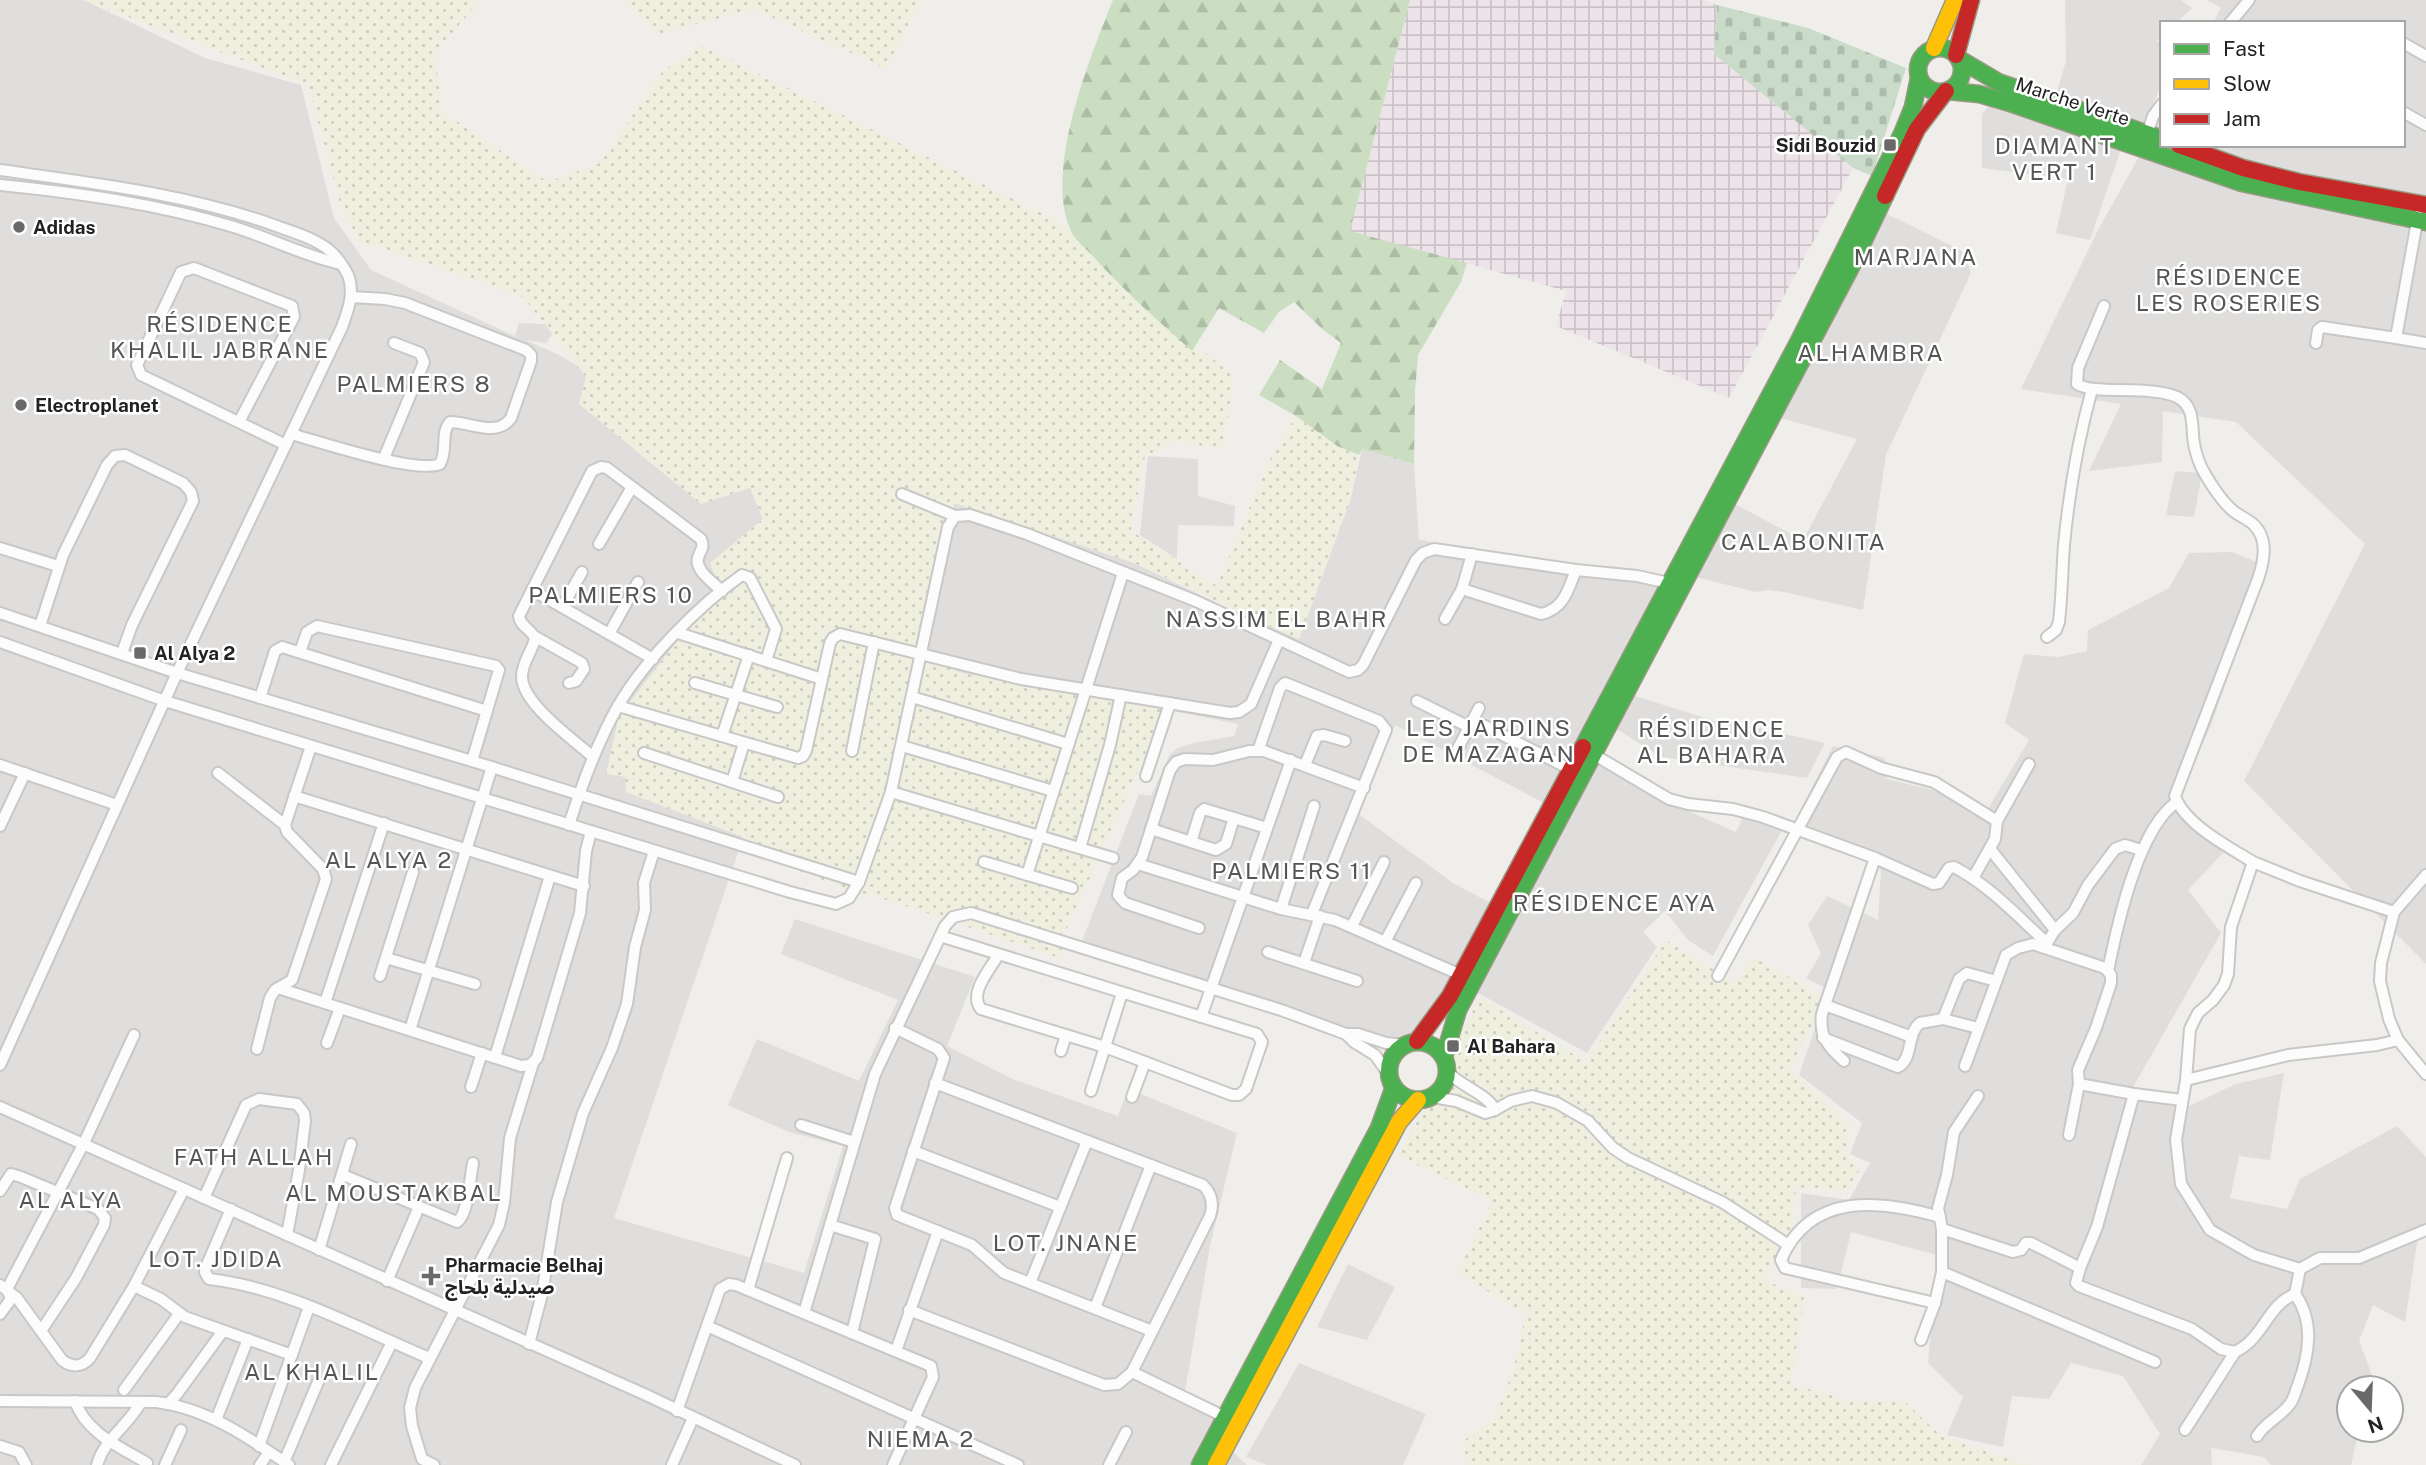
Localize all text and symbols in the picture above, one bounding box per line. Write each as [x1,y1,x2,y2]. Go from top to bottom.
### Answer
legend [2160,21,2405,147]
text: Fast [2223,36,2265,61]
text: Slow [2223,71,2271,96]
street label: Marche Verte [2013,72,2133,130]
text: Jam [2223,106,2261,131]
district label: DIAMANT VERT 1 [1995,132,2115,185]
place label: Sidi Bouzid [1775,134,1876,156]
marker: Sidi Bouzid [1882,137,1898,153]
place label: Adidas [33,216,95,238]
marker: Adidas [11,219,27,235]
district label: MARJANA [1854,243,1978,270]
district label: RÉSIDENCE LES ROSERIES [2136,263,2322,316]
district label: RÉSIDENCE KHALIL JABRANE [110,310,330,363]
district label: ALHAMBRA [1797,339,1945,366]
district label: PALMIERS 8 [336,370,492,397]
place label: Electroplanet [35,394,159,416]
marker: Electroplanet [13,397,29,413]
district label: CALABONITA [1721,528,1887,555]
district label: PALMIERS 10 [528,581,694,608]
district label: NASSIM EL BAHR [1166,605,1388,632]
place label: Al Alya 2 [154,642,235,664]
marker: Al Alya 2 [132,645,148,661]
district label: LES JARDINS DE MAZAGAN [1402,714,1576,767]
district label: RÉSIDENCE AL BAHARA [1637,715,1787,768]
district label: AL ALYA 2 [325,846,453,873]
district label: PALMIERS 11 [1211,857,1373,884]
district label: RÉSIDENCE AYA [1513,889,1717,916]
place label: Al Bahara [1467,1035,1555,1057]
marker: Al Bahara [1445,1038,1461,1054]
district label: FATH ALLAH [174,1143,334,1170]
district label: AL MOUSTAKBAL [285,1179,503,1206]
district label: AL ALYA [18,1186,124,1213]
district label: LOT. JNANE [993,1229,1139,1256]
district label: LOT. JDIDA [148,1245,284,1272]
place label: Pharmacie Belhaj صيدلية بلحاج [445,1254,603,1301]
marker: Pharmacie Belhaj صيدلية بلحاج [423,1268,439,1284]
district label: AL KHALIL [244,1358,380,1385]
north arrow [2335,1374,2405,1444]
text: N [2365,1412,2386,1438]
district label: NIEMA 2 [867,1425,975,1452]

